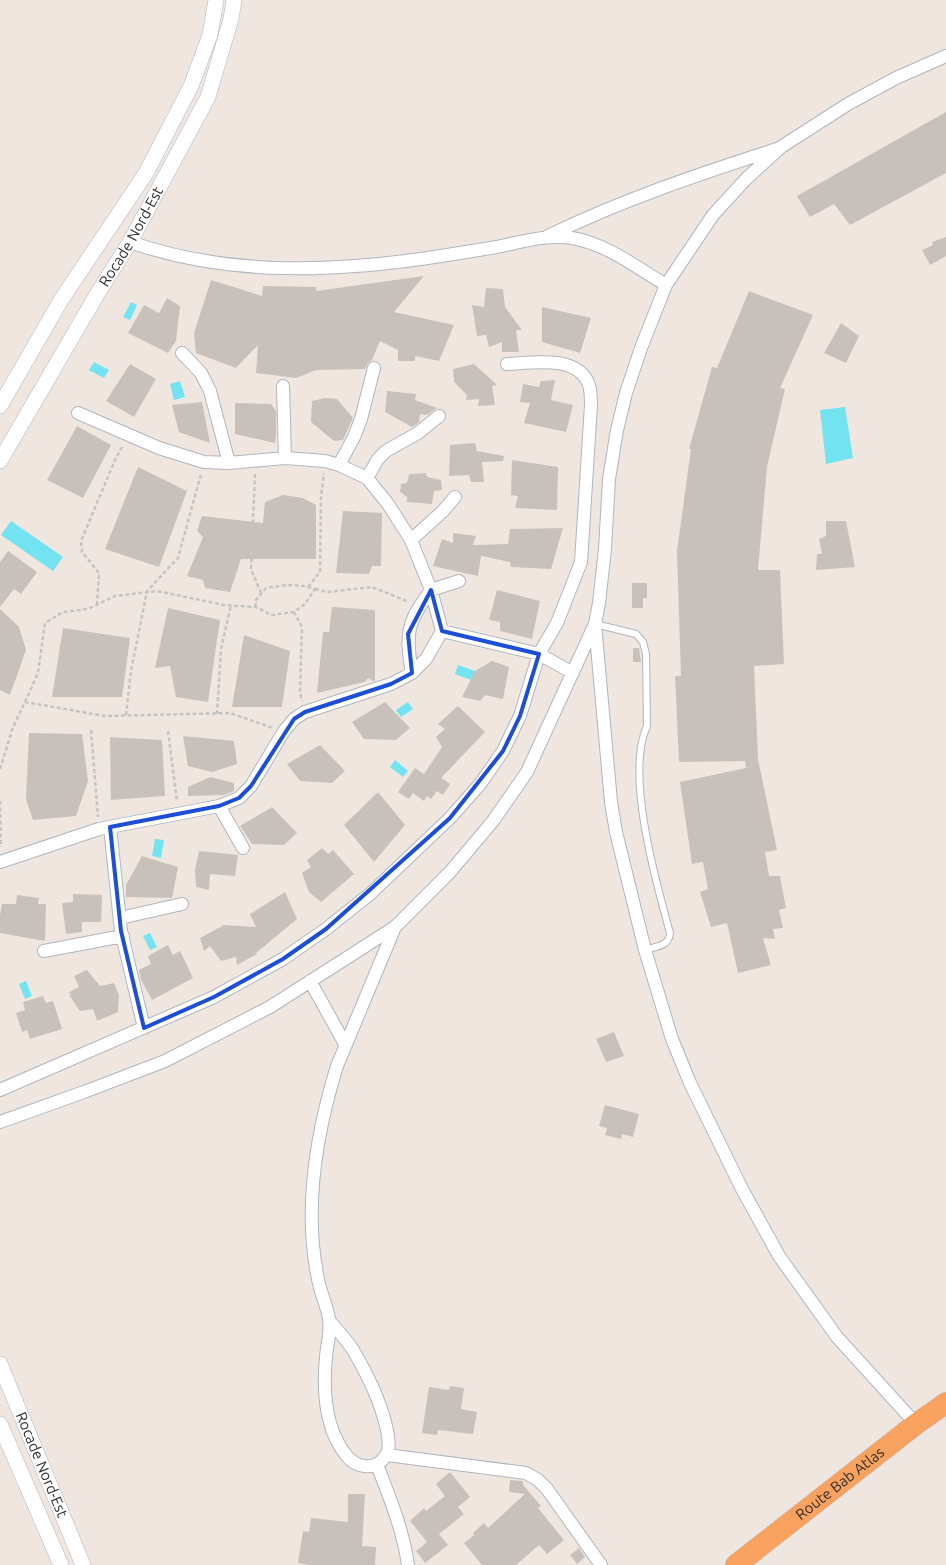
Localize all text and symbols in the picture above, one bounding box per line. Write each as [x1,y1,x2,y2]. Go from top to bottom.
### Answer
street label: Rocade Nord-Est [95,183,166,289]
street label: Rocade Nord-Est [13,1409,71,1520]
street label: Route Bab Atlas [792,1443,887,1523]

